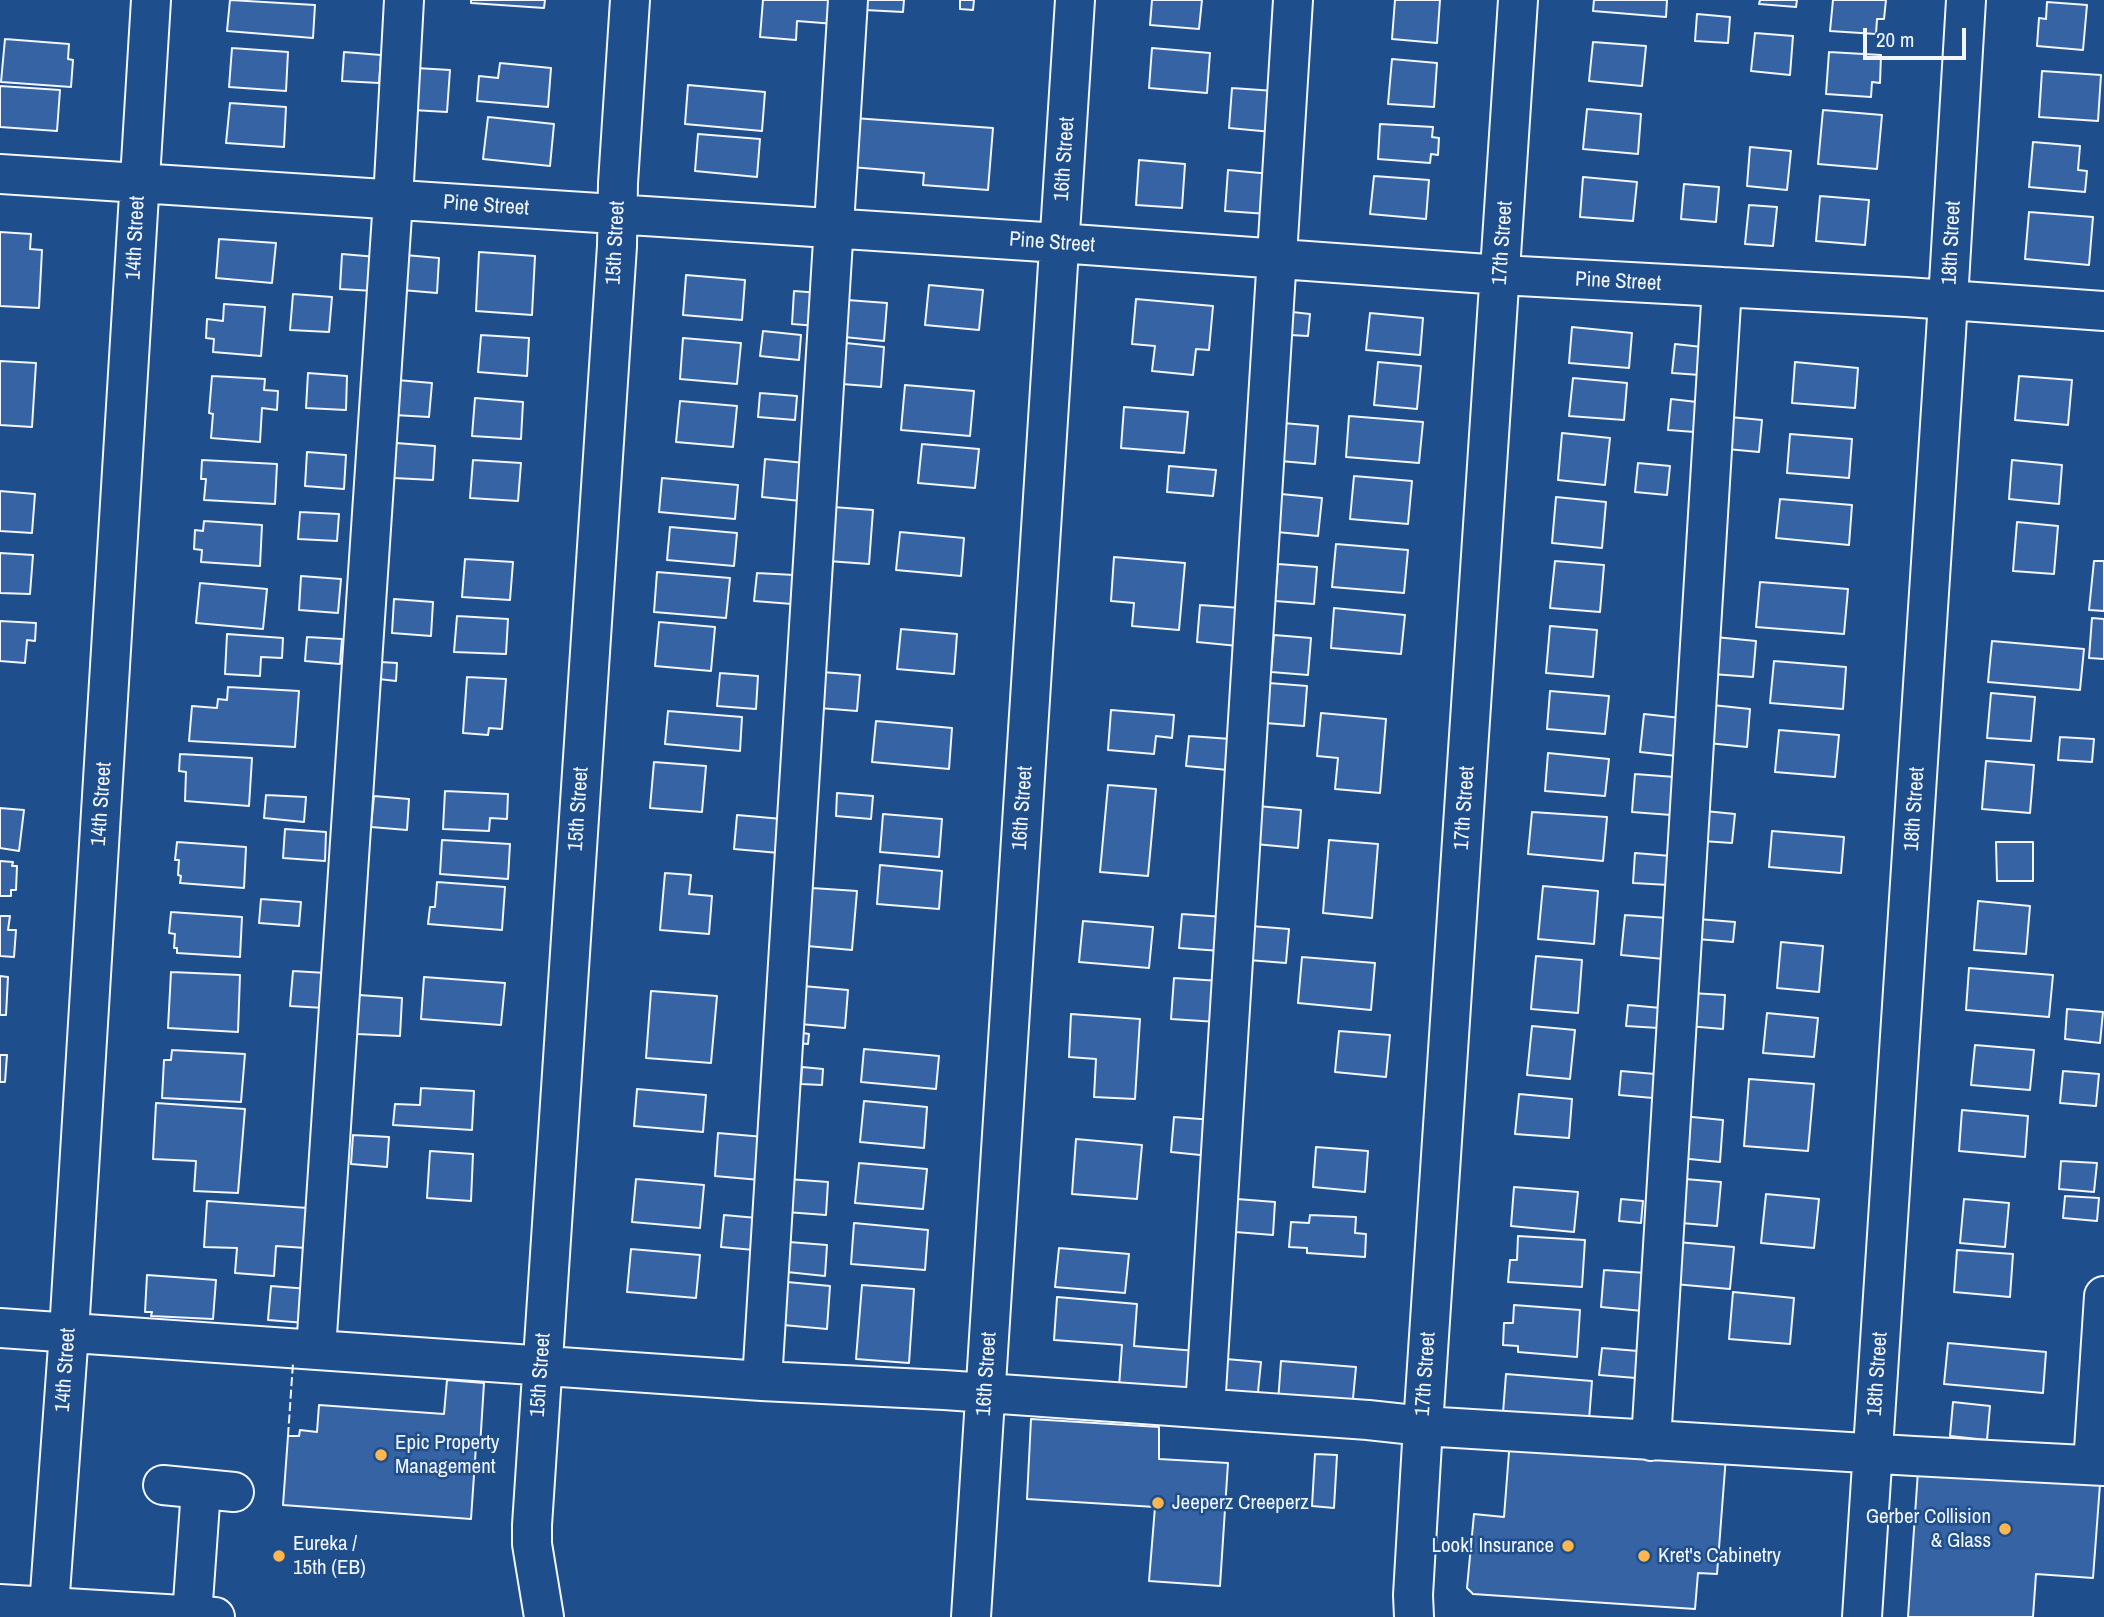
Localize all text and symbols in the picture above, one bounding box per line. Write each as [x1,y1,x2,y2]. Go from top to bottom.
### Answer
scale bar [1866,14,1969,58]
text: 20 m [1876,25,1914,54]
street label: 16th Street [1049,116,1081,202]
street label: Pine Street [442,190,530,222]
street label: 14th Street [121,195,151,281]
street label: 15th Street [601,200,631,286]
street label: 17th Street [1487,200,1519,286]
street label: 18th Street [1937,200,1967,286]
street label: Pine Street [1008,227,1096,259]
street label: Pine Street [1574,267,1662,297]
street label: 14th Street [86,761,118,847]
street label: 16th Street [1007,765,1039,851]
street label: 17th Street [1449,765,1481,851]
street label: 15th Street [563,766,595,852]
street label: 18th Street [1899,766,1931,852]
street label: 14th Street [50,1327,82,1413]
street label: 16th Street [971,1331,1003,1417]
street label: 17th Street [1410,1331,1442,1417]
street label: 18th Street [1862,1331,1894,1417]
street label: 15th Street [525,1332,557,1418]
place label: Epic Property Management [395,1430,499,1480]
marker: Epic Property Management [373,1447,389,1463]
place label: Jeeperz Creeperz [1172,1490,1309,1516]
marker: Jeeperz Creeperz [1150,1495,1166,1511]
place label: Gerber Collision & Glass [1866,1504,1991,1554]
marker: Gerber Collision & Glass [1997,1521,2013,1537]
place label: Eureka / 15th (EB) [293,1531,366,1581]
place label: Look! Insurance [1431,1533,1554,1559]
marker: Look! Insurance [1560,1538,1576,1554]
place label: Kret's Cabinetry [1658,1543,1781,1569]
marker: Eureka / 15th (EB) [271,1548,287,1564]
marker: Kret's Cabinetry [1636,1548,1652,1564]

